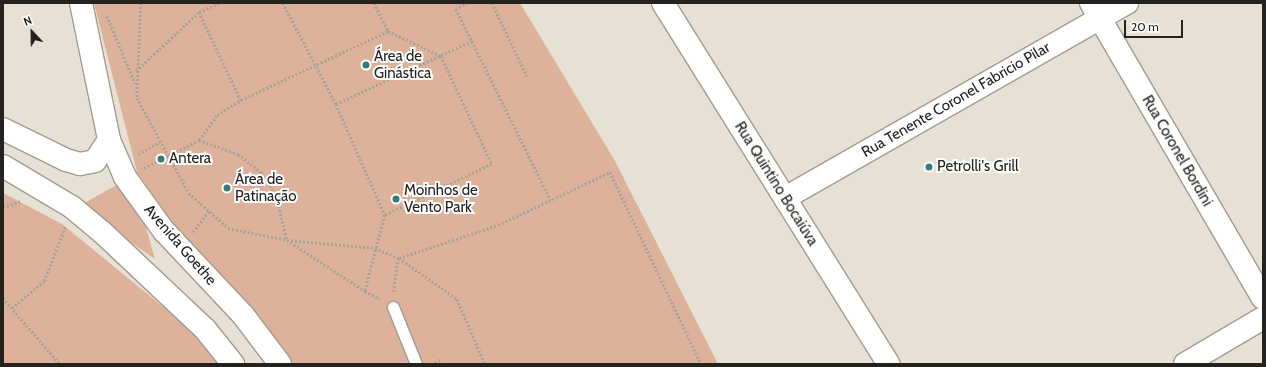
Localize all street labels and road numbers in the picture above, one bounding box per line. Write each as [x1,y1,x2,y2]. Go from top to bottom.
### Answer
street label: Rua Tenente Coronel Fabricio Pilar [859,39,1053,161]
street label: Rua Coronel Bordini [1138,92,1216,210]
street label: Rua Quintino Bocaiúva [730,119,822,249]
street label: Avenida Goethe [140,201,220,289]

